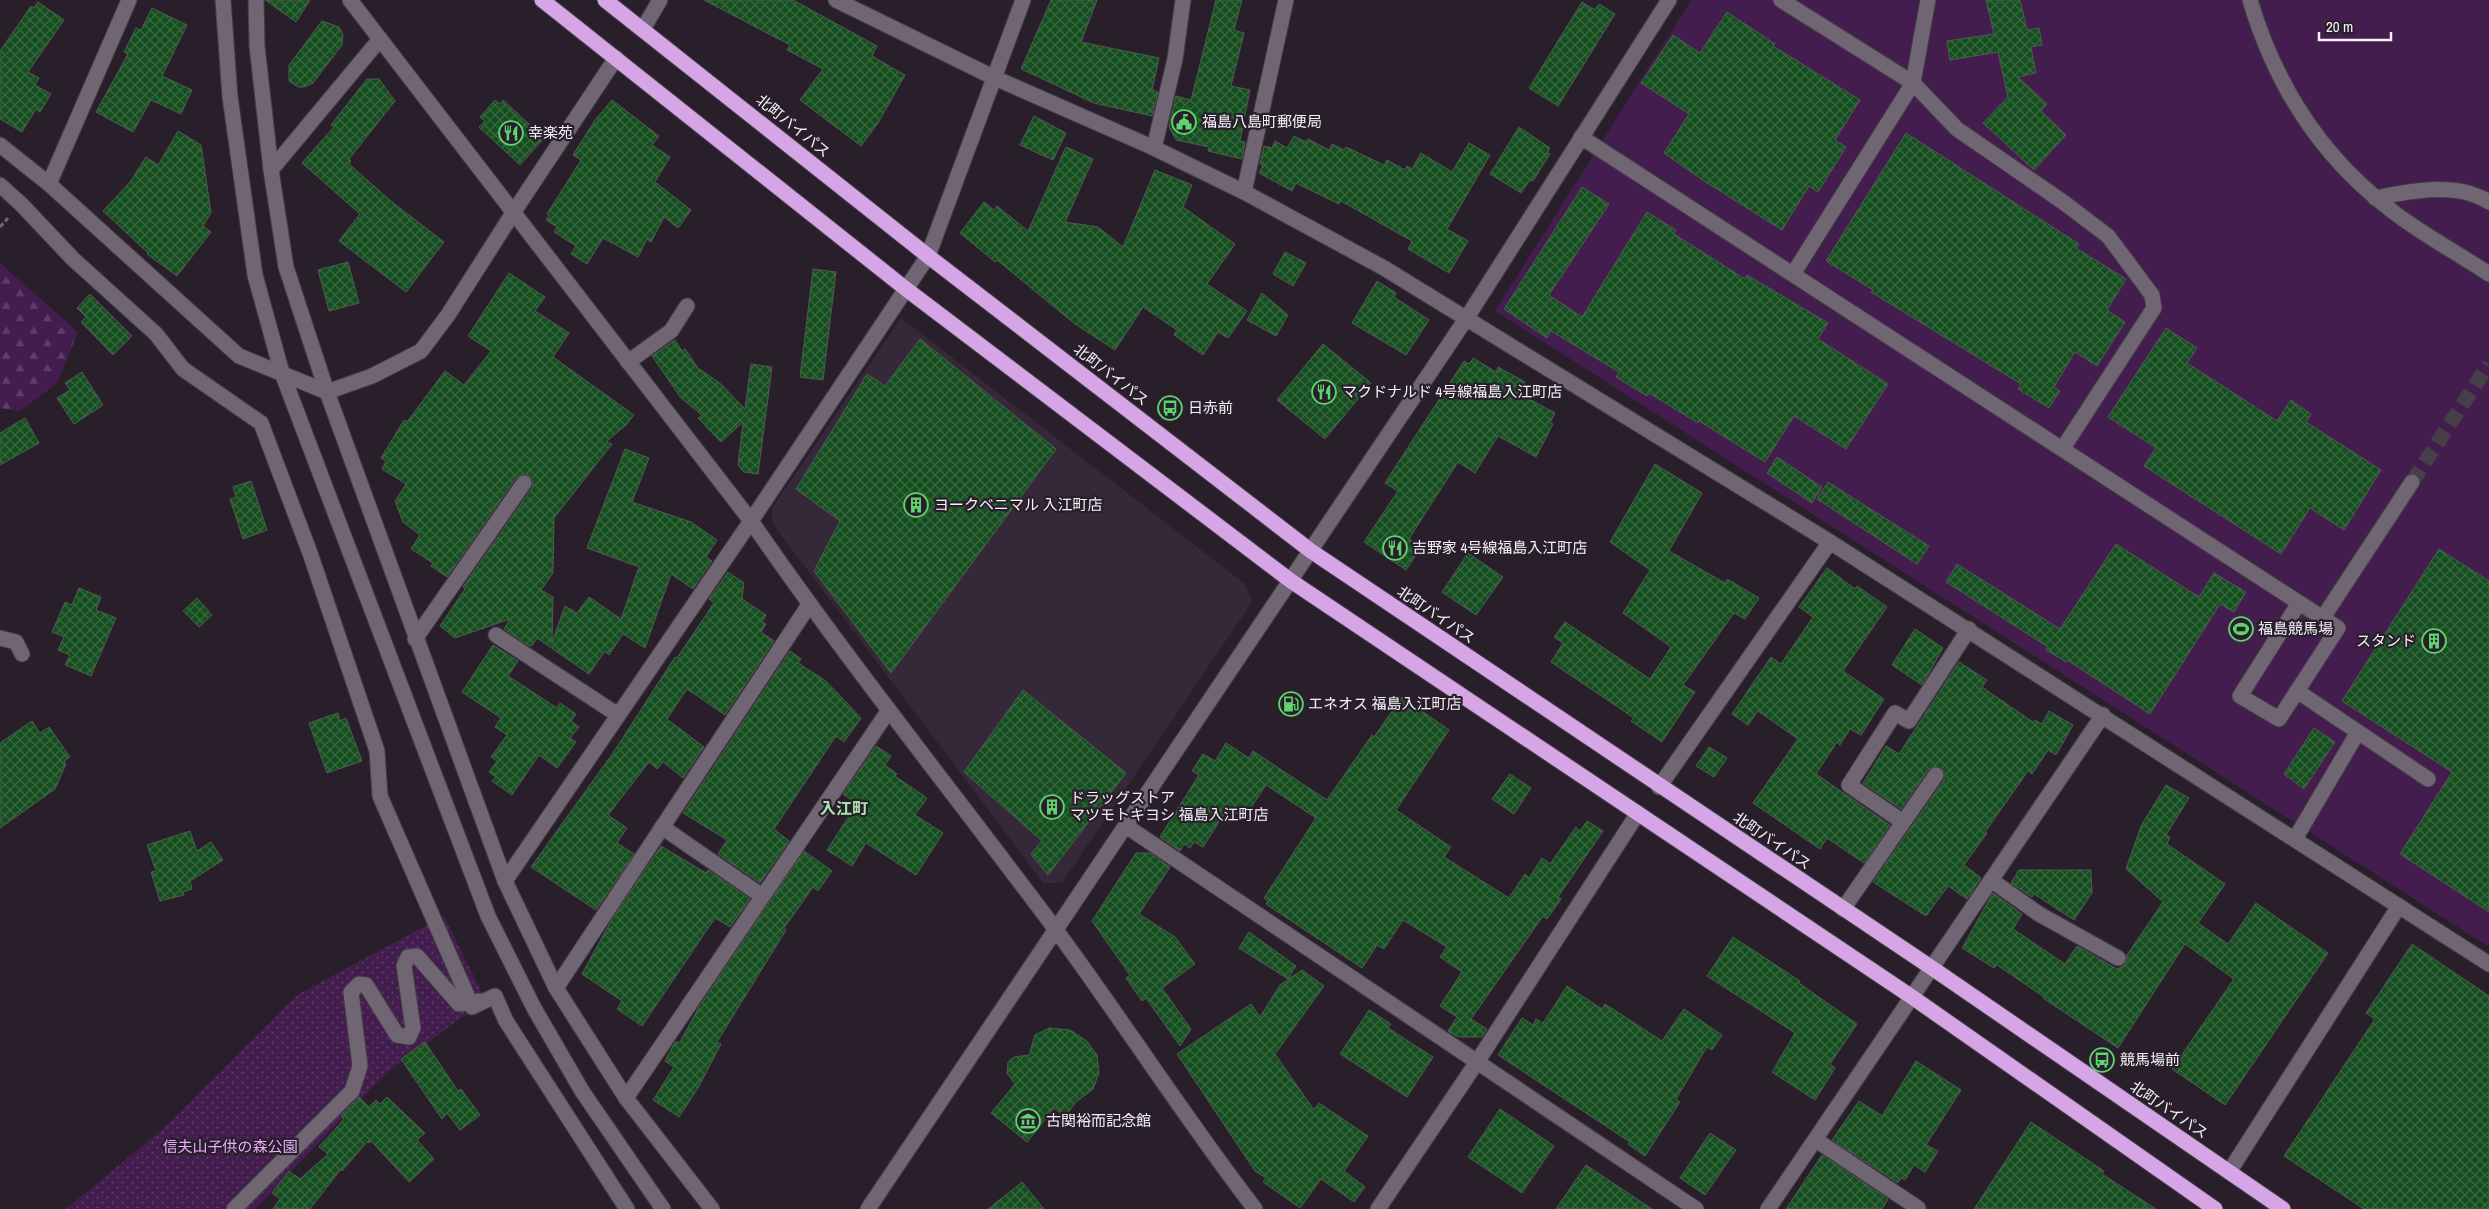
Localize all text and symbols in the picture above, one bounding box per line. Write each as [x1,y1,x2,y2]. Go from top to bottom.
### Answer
scale bar [2319,10,2392,42]
text: 20 m [2326,16,2353,37]
street label: 北町バイパス [752,89,835,162]
public building icon: 福島八島町郵便局 [1171,109,1197,135]
place label: 福島八島町郵便局 [1202,111,1322,132]
restaurant icon: 幸楽苑 [498,120,524,146]
place label: 幸楽苑 [528,122,573,143]
street label: 北町バイパス [1069,339,1153,410]
restaurant icon: マクドナルド 4号線福島入江町店 [1311,379,1337,405]
place label: マクドナルド 4号線福島入江町店 [1342,381,1562,402]
bus stop icon: 日赤前 [1157,395,1183,421]
place label: 日赤前 [1188,397,1233,418]
building icon: ヨークベニマル 入江町店 [903,492,929,518]
place label: ヨークベニマル 入江町店 [934,494,1102,515]
restaurant icon: 吉野家 4号線福島入江町店 [1382,535,1408,561]
place label: 吉野家 4号線福島入江町店 [1412,537,1587,558]
street label: 北町バイパス [1393,581,1479,648]
sports icon: 福島競馬場 [2228,616,2254,642]
place label: 福島競馬場 [2258,618,2333,639]
building icon: スタンド [2421,628,2447,654]
place label: スタンド [2356,630,2416,651]
fuel station icon: エネオス 福島入江町店 [1278,691,1304,717]
place label: エネオス 福島入江町店 [1308,693,1461,714]
place label: ドラッグストア マツモトキヨシ 福島入江町店 [1070,787,1268,825]
building icon: ドラッグストア マツモトキヨシ 福島入江町店 [1039,794,1065,820]
district label: 入江町 [820,797,868,819]
street label: 北町バイパス [1729,807,1815,874]
bus stop icon: 競馬場前 [2089,1047,2115,1073]
place label: 競馬場前 [2120,1049,2180,1070]
street label: 北町バイパス [2126,1076,2212,1143]
museum icon: 古関裕而記念館 [1015,1108,1041,1134]
place label: 古関裕而記念館 [1046,1110,1151,1131]
park label: 信夫山子供の森公園 [162,1136,298,1157]

